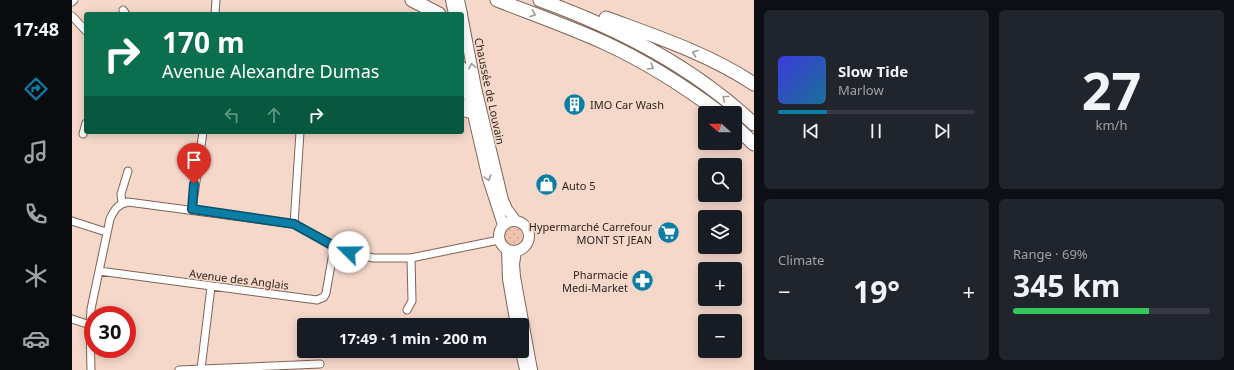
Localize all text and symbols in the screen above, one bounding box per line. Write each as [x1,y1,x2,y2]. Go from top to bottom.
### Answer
one-way arrow [529,10,536,18]
text: 17:48 [13,17,59,41]
text: 170 m [162,23,245,61]
icon: right [96,28,148,80]
street label: Chaussée de Louvain [471,36,509,146]
one-way arrow [692,49,699,57]
text: 27 [1082,54,1141,125]
text: Avenue Alexandre Dumas [162,59,379,83]
text: Slow Tide [838,61,908,81]
one-way arrow [468,63,476,69]
one-way arrow [647,63,654,70]
icon: directions [22,75,50,103]
text: Marlow [838,81,884,99]
building icon: IMO Car Wash [561,91,587,117]
one-way arrow [722,96,729,103]
place label: IMO Car Wash [590,97,664,112]
icon: left [221,104,243,126]
icon: ahead [263,104,285,126]
icon: right [305,104,327,126]
north arrow [698,106,742,150]
map controls [698,106,742,358]
text: km/h [1096,116,1127,134]
icon: previous [800,120,822,142]
icon: pause [865,120,887,142]
icon: next [931,120,953,142]
icon: music [22,138,50,166]
pin [177,143,211,184]
icon: arrive [183,149,205,171]
button: search [698,158,742,202]
shop icon: Auto 5 [533,172,559,198]
one-way arrow [483,174,492,181]
place label: Auto 5 [562,178,596,193]
icon: phone [22,200,50,228]
button: layers [698,210,742,254]
place label: Hypermarché Carrefour MONT ST JEAN [529,219,652,247]
supermarket icon: Hypermarché Carrefour MONT ST JEAN [655,219,681,245]
position arrow [328,231,370,273]
text: Range · 69% [1013,245,1088,263]
text: Climate [778,251,824,269]
icon: climate [22,262,50,290]
button: + [698,262,742,306]
street label: Avenue des Anglais [188,265,290,293]
text: 345 km [1013,265,1120,306]
place label: Pharmacie Medi-Market [562,267,628,295]
pharmacy icon: Pharmacie Medi-Market [630,267,656,293]
text: 19° [853,271,900,312]
text: − [778,276,791,306]
text: + [962,276,975,306]
speed limit sign: 30 [84,306,136,358]
button: − [698,314,742,358]
icon: car [22,325,50,353]
text: 17:49 · 1 min · 200 m [339,328,487,348]

